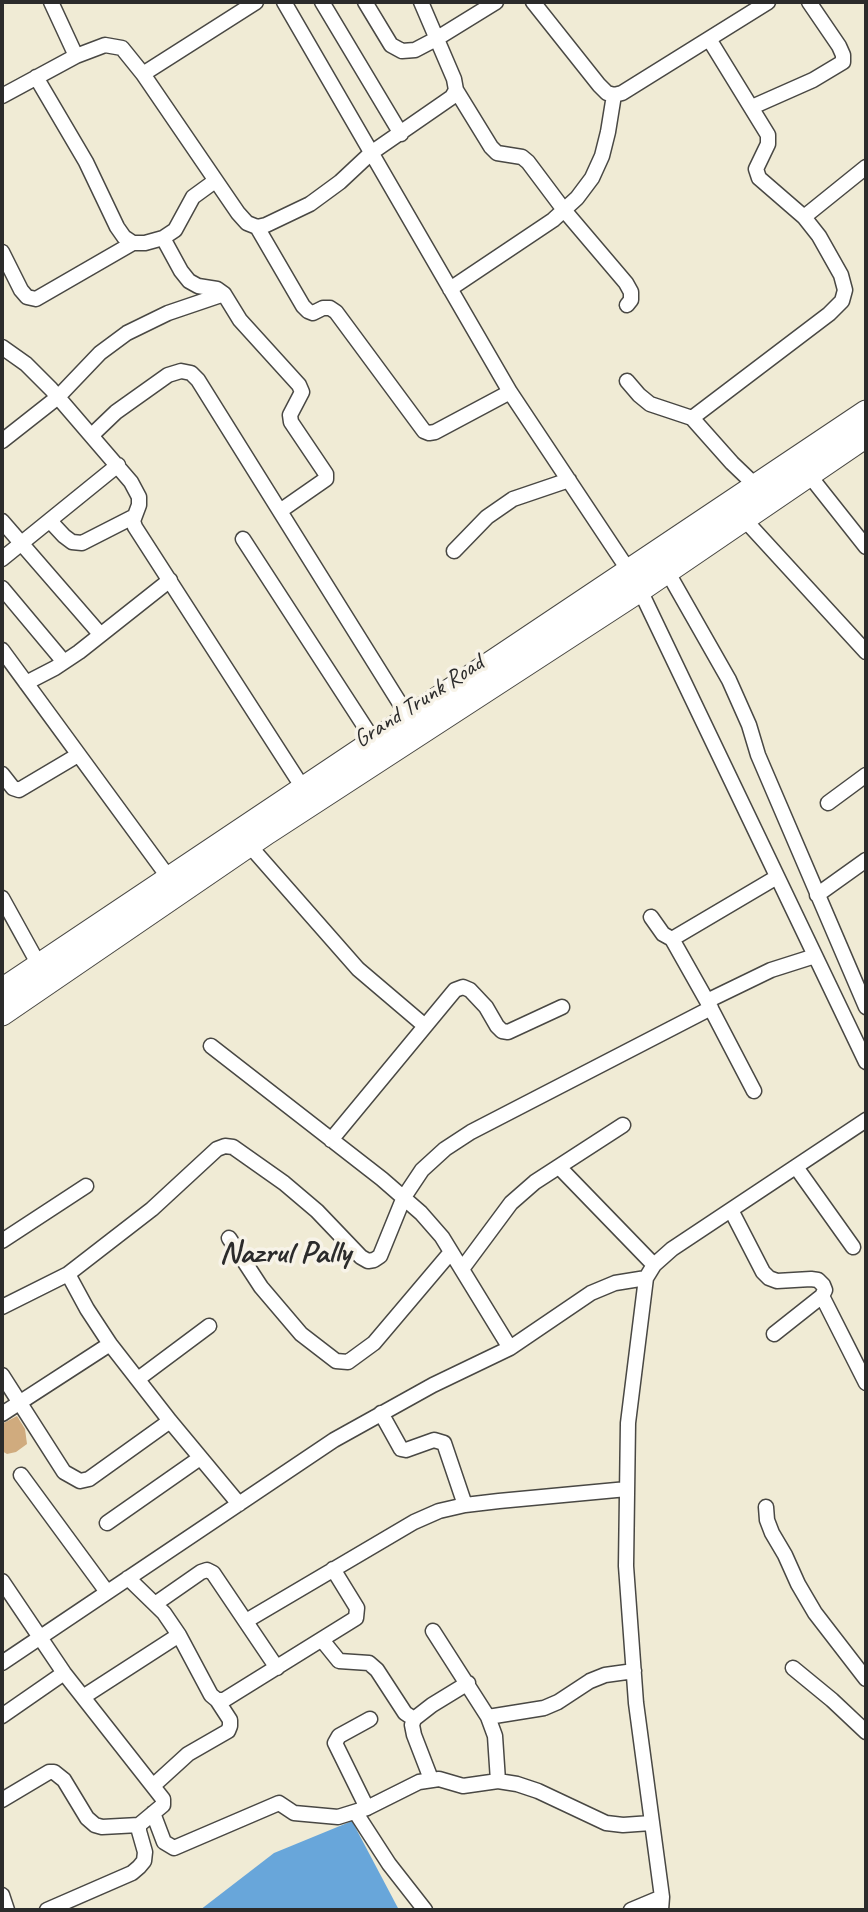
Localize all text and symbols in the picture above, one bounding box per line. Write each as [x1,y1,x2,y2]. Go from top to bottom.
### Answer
street label: Grand Trunk Road [349,649,489,755]
district label: Nazrul Pally [219,1235,351,1273]

